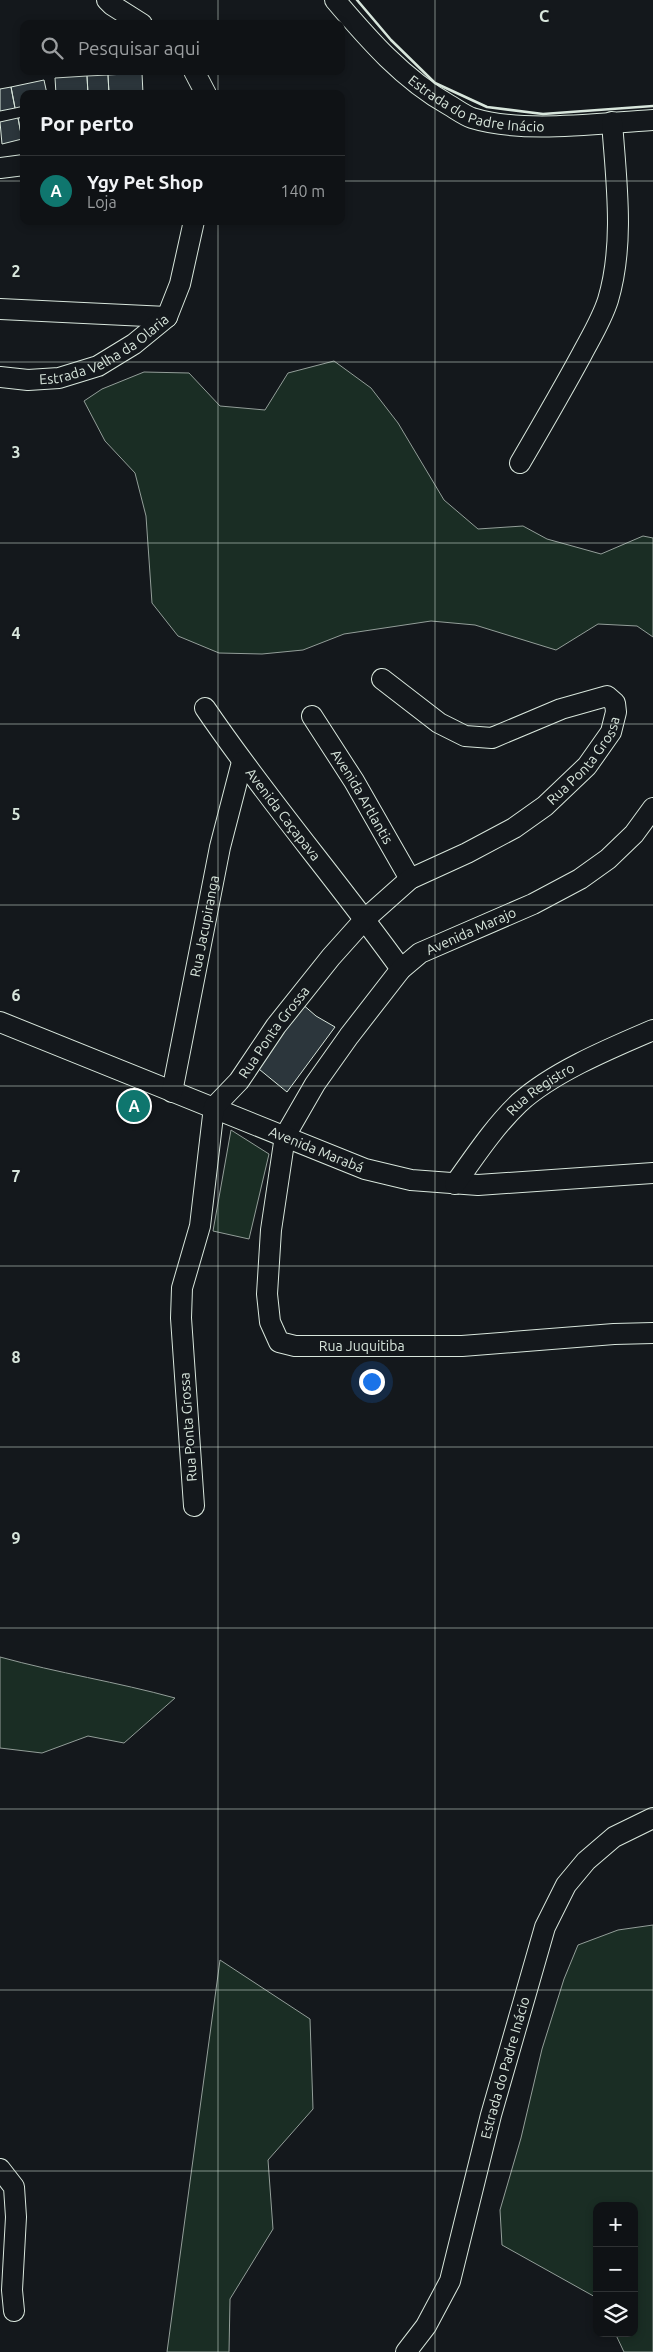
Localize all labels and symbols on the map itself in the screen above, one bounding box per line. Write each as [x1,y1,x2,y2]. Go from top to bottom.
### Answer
text: C [539,7,549,25]
street label: Estrada do Padre Inácio [405,72,545,134]
text: 2 [11,262,21,280]
street label: Estrada Velha da Olaria [39,311,172,387]
text: 3 [11,443,21,461]
text: 4 [11,624,21,642]
street label: Rua Ponta Grossa [544,715,623,808]
street label: Avenida Artlantis [328,746,396,847]
street label: Avenida Caçapava [243,765,324,864]
text: 5 [11,805,21,823]
street label: Rua Jacupiranga [187,874,222,978]
street label: Avenida Marajo [423,904,519,958]
street label: Rua Ponta Grossa [235,983,313,1081]
text: 6 [11,986,21,1004]
street label: Rua Registro [503,1060,577,1119]
pin: A [118,1087,150,1125]
street label: Avenida Marabá [267,1123,366,1176]
text: 7 [11,1167,21,1185]
street label: Rua Juquitiba [319,1338,405,1354]
text: 8 [11,1348,21,1366]
your location [359,1369,385,1395]
street label: Rua Ponta Grossa [176,1372,200,1482]
text: 9 [11,1529,21,1547]
street label: Estrada do Padre Inácio [477,1995,533,2141]

